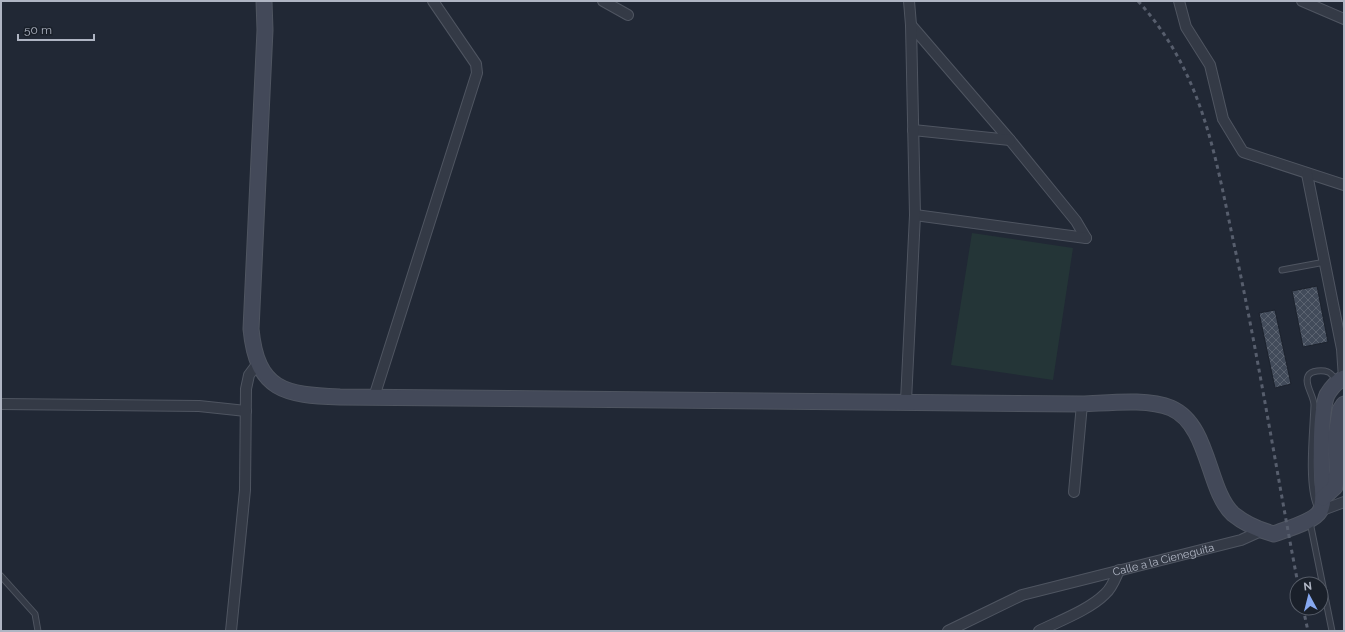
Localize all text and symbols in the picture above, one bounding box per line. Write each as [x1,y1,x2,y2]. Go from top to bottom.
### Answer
scale bar [18,16,94,42]
text: 50 m [24,23,52,37]
street label: Calle a la Cieneguita [1111,541,1216,579]
north arrow [1289,576,1329,616]
text: N [1303,580,1313,594]

